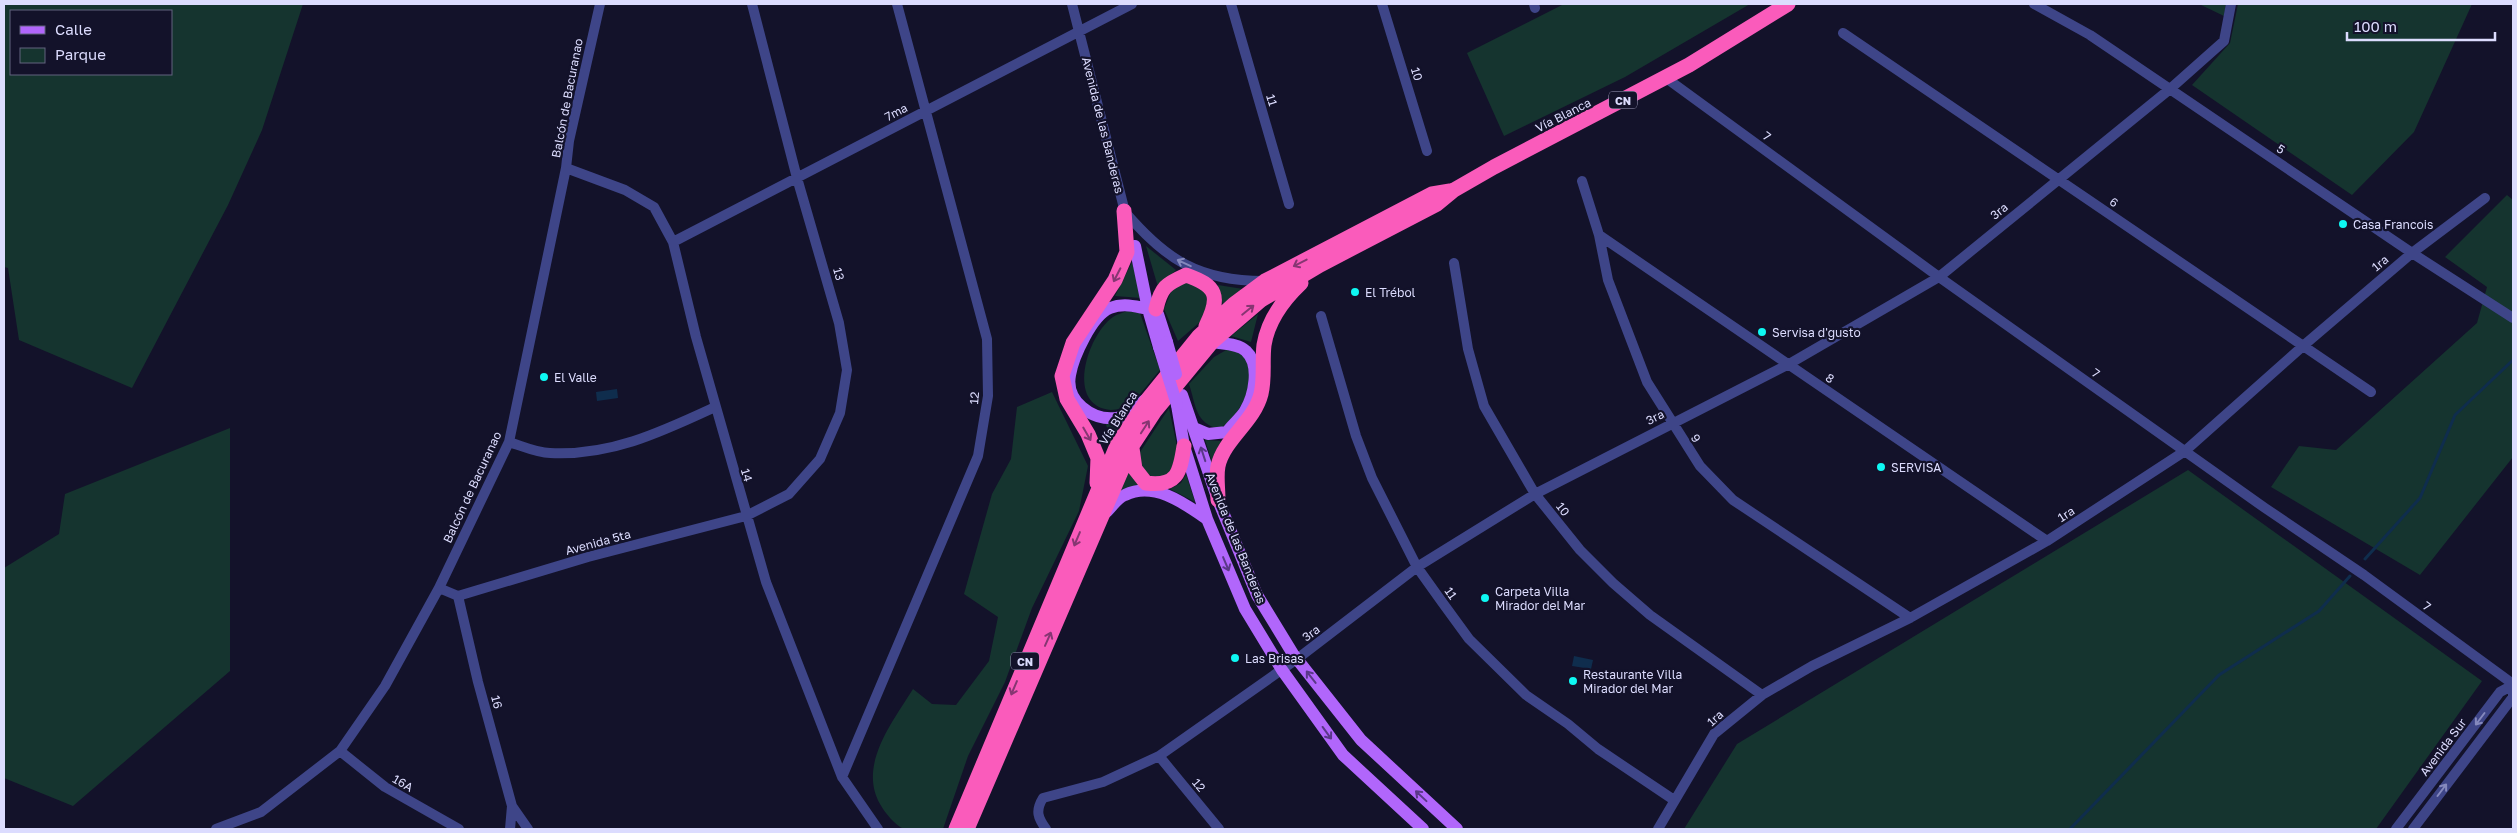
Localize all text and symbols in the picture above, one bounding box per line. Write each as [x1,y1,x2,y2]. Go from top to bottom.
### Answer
legend [10,10,172,75]
scale bar [2347,10,2494,42]
text: 100 m [2354,17,2397,35]
text: Calle [55,20,92,38]
street label: Balcón de Bacuranao [548,37,586,159]
text: Parque [55,45,106,63]
street label: Avenida de las Banderas [1079,55,1127,195]
street label: 10 [1408,65,1426,83]
street label: 11 [1263,92,1281,108]
road number: CN [1609,92,1637,108]
street label: Vía Blanca [1533,95,1593,135]
street label: 7ma [882,100,910,124]
street label: 7 [1760,128,1774,144]
street label: 5 [2274,141,2288,157]
street label: 6 [2107,194,2121,210]
street label: 3ra [1987,199,2011,223]
place label: Casa Francois [2353,217,2433,232]
marker: Casa Francois [2337,218,2349,230]
street label: 1ra [2369,252,2391,274]
one-way arrow [1177,258,1192,268]
one-way arrow [1293,259,1308,268]
street label: 13 [830,266,848,282]
one-way arrow [1112,267,1121,282]
place label: El Trébol [1365,285,1416,300]
marker: El Trébol [1349,286,1361,298]
one-way arrow [1242,304,1255,316]
place label: Servisa d'gusto [1772,325,1861,340]
marker: Servisa d'gusto [1756,326,1768,338]
street label: 7 [2089,365,2103,381]
place label: El Valle [554,370,597,385]
street label: 8 [1823,370,1837,386]
marker: El Valle [538,371,550,383]
street label: Vía Blanca [1096,388,1140,448]
street label: 12 [966,391,982,405]
street label: 3ra [1643,406,1667,428]
one-way arrow [1140,420,1150,434]
one-way arrow [1082,426,1092,441]
street label: Balcón de Bacuranao [440,429,504,545]
street label: 9 [1688,431,1704,445]
one-way arrow [1198,446,1207,462]
place label: SERVISA [1891,460,1941,475]
marker: SERVISA [1875,461,1887,473]
street label: 14 [738,467,756,483]
street label: Avenida de las Banderas [1203,470,1269,606]
street label: 10 [1553,499,1573,519]
street label: 1ra [2055,503,2077,525]
street label: Avenida 5ta [564,526,632,558]
one-way arrow [1072,531,1082,546]
one-way arrow [1221,556,1231,571]
street label: 11 [1442,584,1461,602]
place label: Carpeta Villa Mirador del Mar [1495,584,1585,613]
marker: Carpeta Villa Mirador del Mar [1479,592,1491,604]
street label: 7 [2420,598,2434,614]
street label: 3ra [1299,621,1323,645]
one-way arrow [1043,632,1053,647]
place label: Las Brisas [1245,651,1304,666]
road number: CN [1011,652,1039,669]
marker: Las Brisas [1229,652,1241,664]
place label: Restaurante Villa Mirador del Mar [1583,667,1682,696]
one-way arrow [1306,671,1317,684]
marker: Restaurante Villa Mirador del Mar [1567,675,1579,687]
one-way arrow [1009,680,1018,695]
street label: 16 [488,694,506,710]
street label: 1ra [1704,707,1726,729]
one-way arrow [2474,712,2485,725]
street label: Avenida Sur [2417,715,2470,779]
one-way arrow [1322,726,1333,739]
street label: 16A [390,771,416,795]
street label: 12 [1189,775,1209,795]
one-way arrow [2437,783,2447,797]
one-way arrow [1415,790,1428,802]

